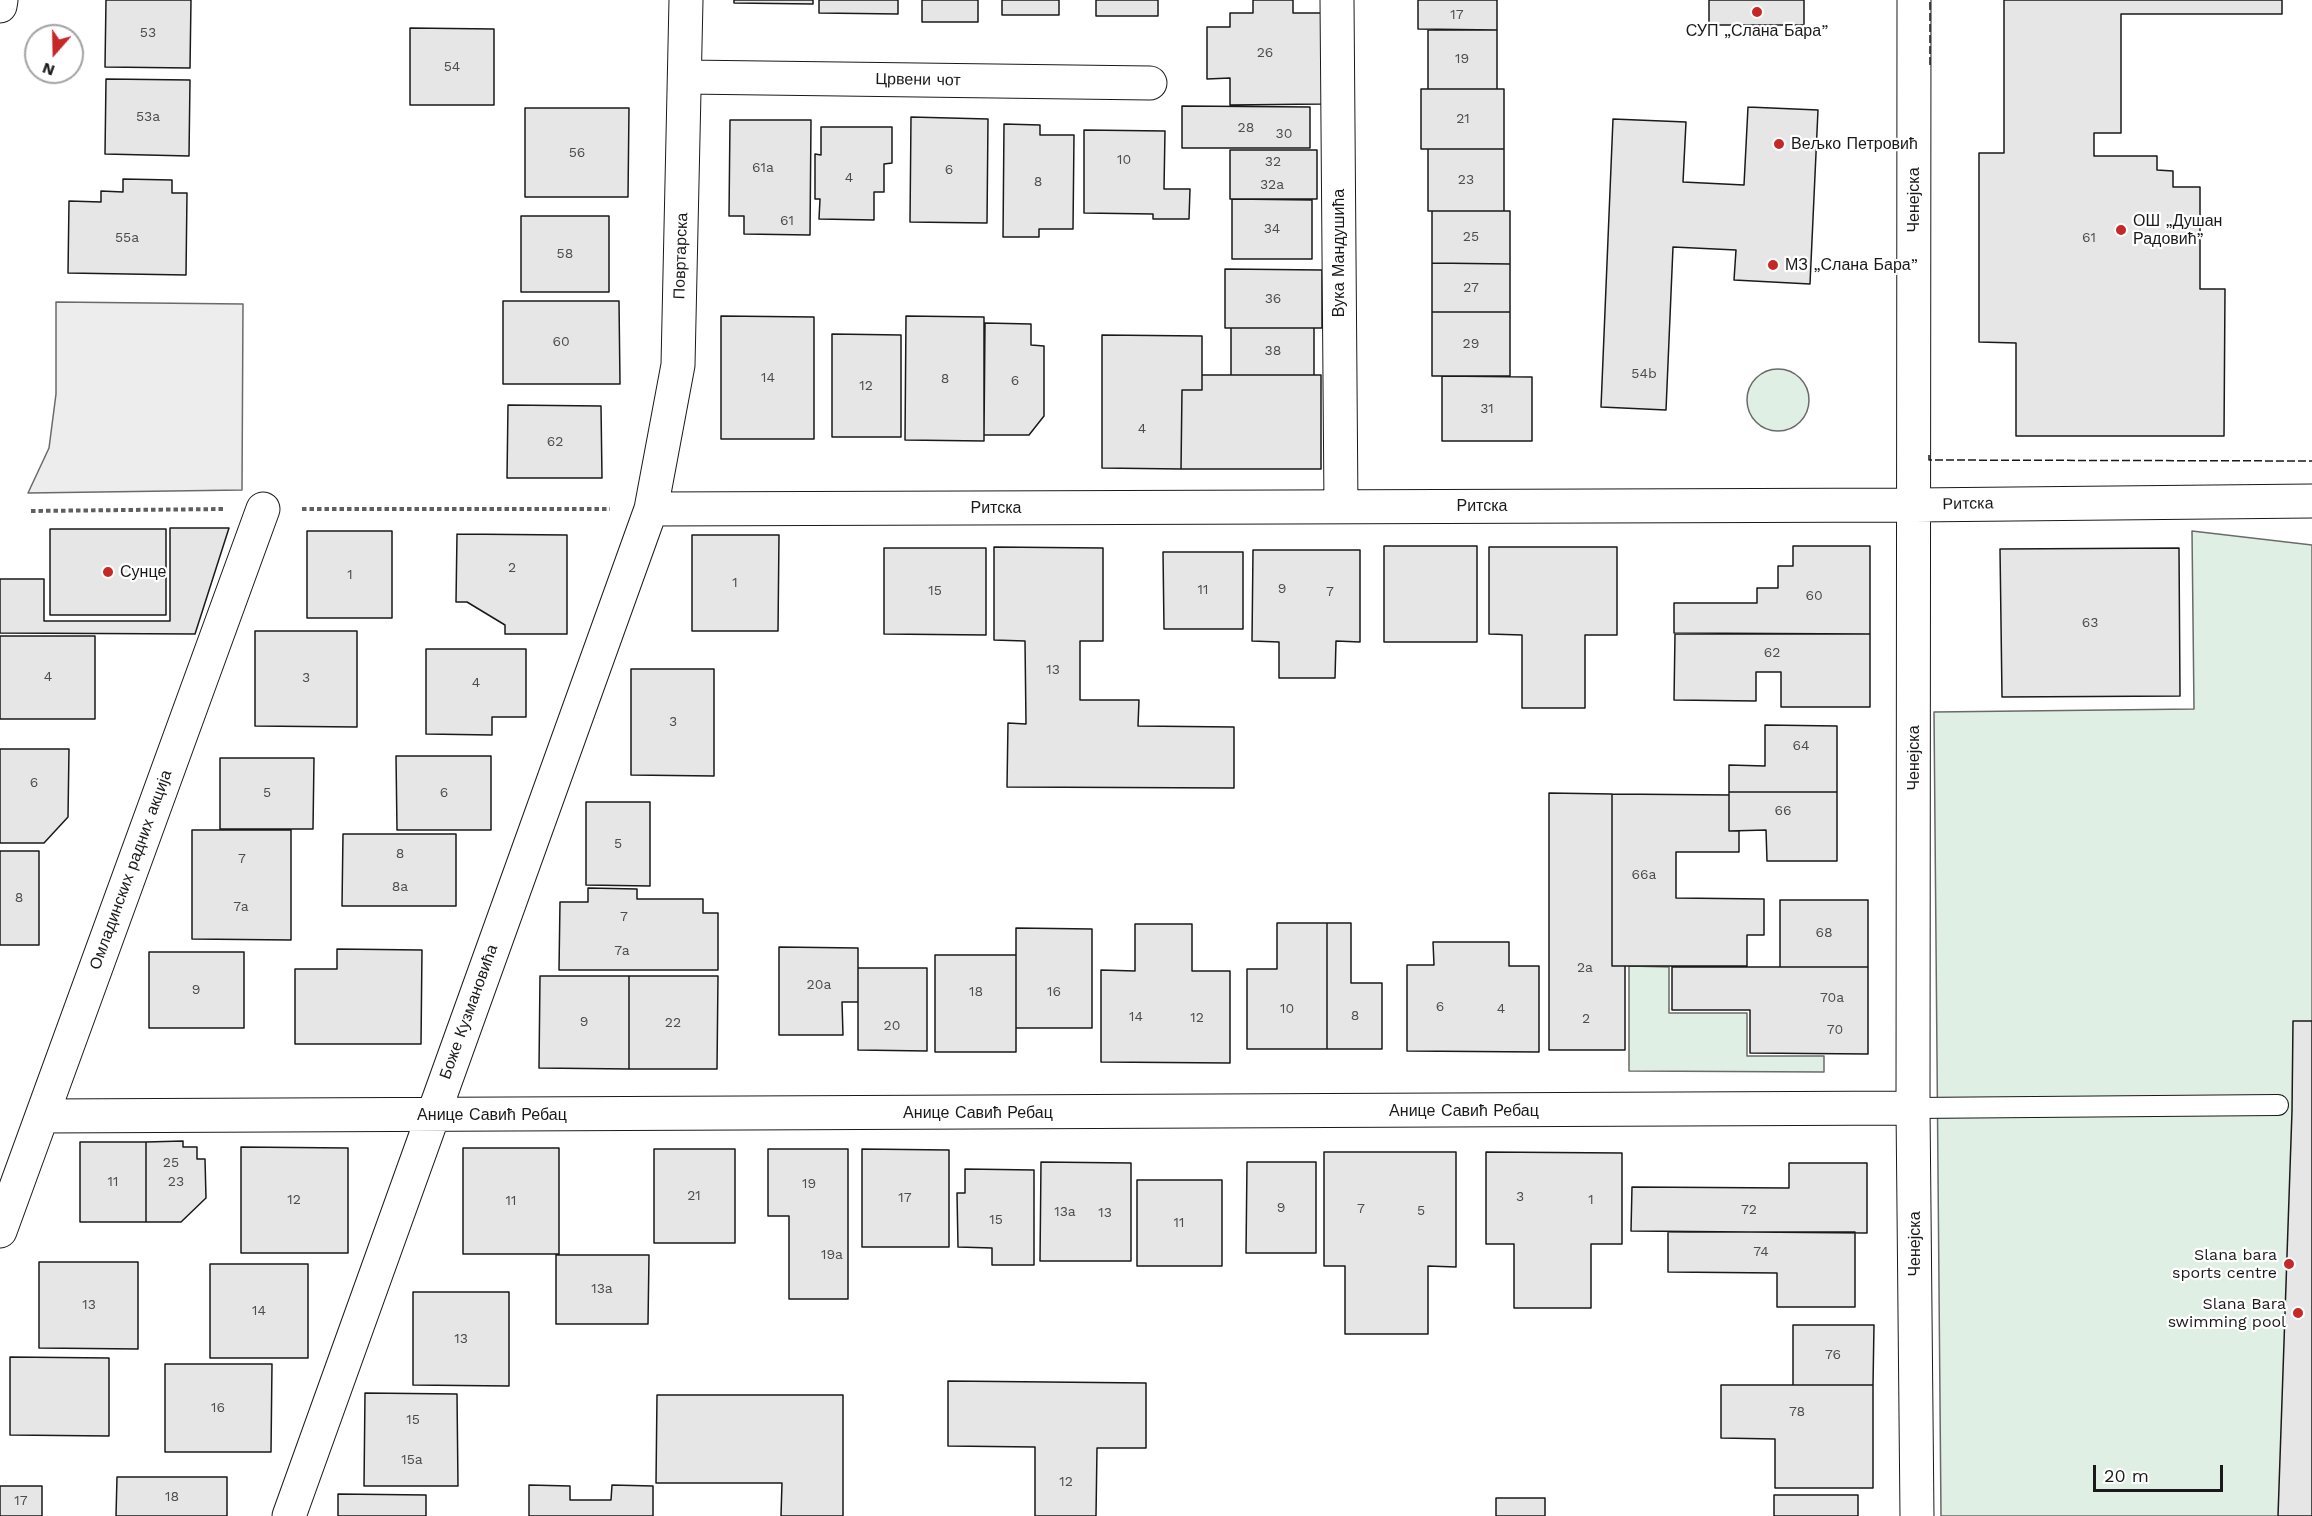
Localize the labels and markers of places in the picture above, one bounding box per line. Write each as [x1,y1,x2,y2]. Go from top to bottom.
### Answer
marker: СУП „Слана Бара” [1750,5,1764,19]
place label: СУП „Слана Бара” [1686,21,1828,41]
place label: Вељко Петровић [1791,134,1918,154]
marker: Вељко Петровић [1772,137,1786,151]
place label: ОШ „Душан Радовић” [2133,211,2222,249]
marker: ОШ „Душан Радовић” [2114,223,2128,237]
place label: МЗ „Слана Бара” [1785,255,1918,275]
marker: МЗ „Слана Бара” [1766,258,1780,272]
place label: Сунце [120,562,166,582]
marker: Сунце [101,565,115,579]
place label: Slana bara sports centre [2172,1245,2277,1283]
marker: Slana bara sports centre [2282,1257,2296,1271]
place label: Slana Bara swimming pool [2168,1294,2286,1332]
marker: Slana Bara swimming pool [2291,1306,2305,1320]

